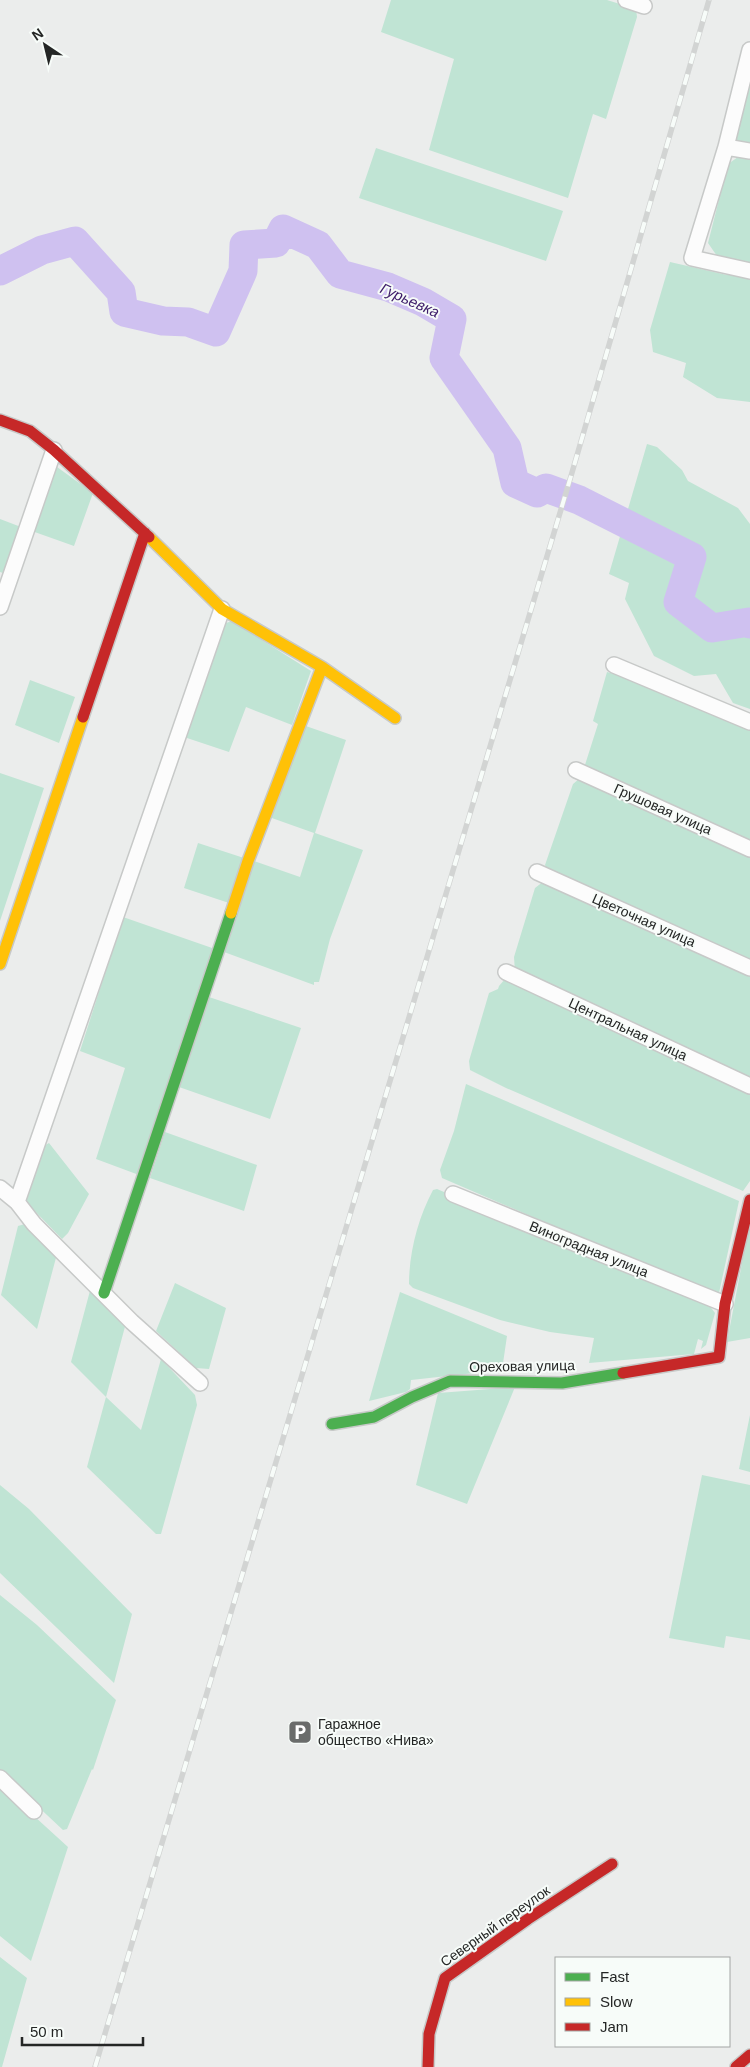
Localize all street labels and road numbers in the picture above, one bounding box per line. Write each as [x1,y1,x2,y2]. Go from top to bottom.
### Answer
street label: Грушовая улица [612,780,715,838]
street label: Цветочная улица [590,890,698,950]
street label: Центральная улица [566,995,690,1064]
street label: Виноградная улица [527,1218,651,1280]
street label: Ореховая улица [469,1357,575,1375]
street label: Северный переулок [437,1882,554,1970]

